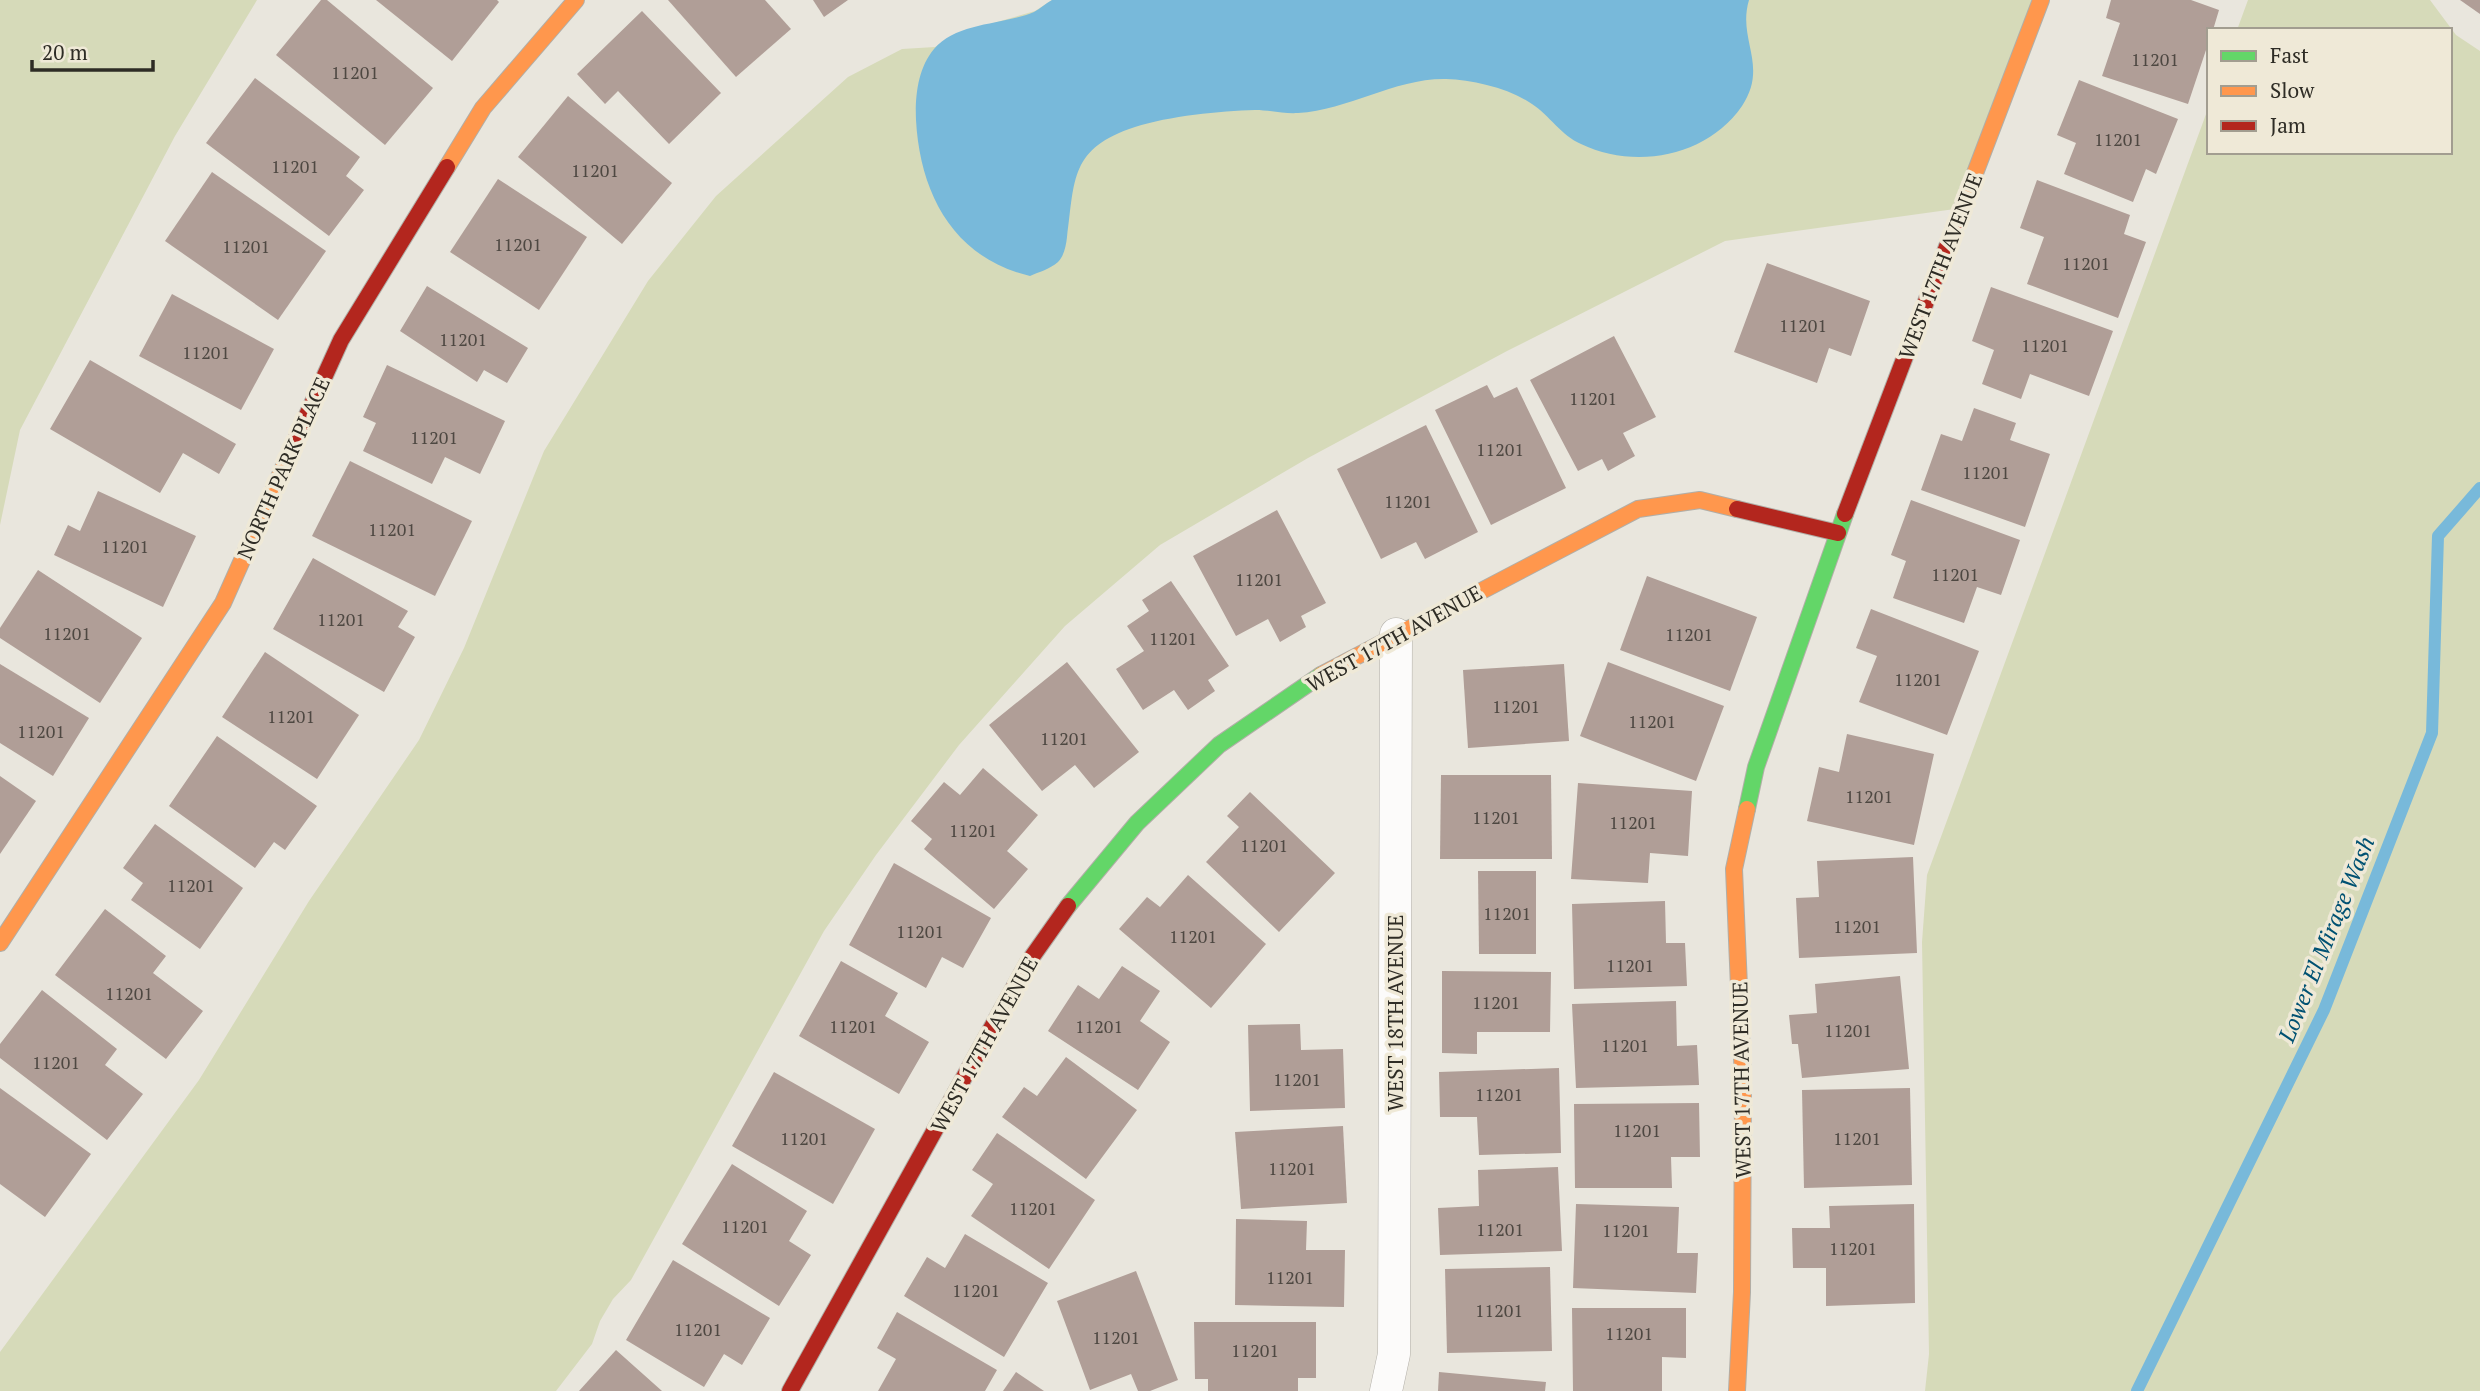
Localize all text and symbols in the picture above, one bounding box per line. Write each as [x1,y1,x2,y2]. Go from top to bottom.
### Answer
scale bar [32,28,152,72]
legend [2207,28,2452,154]
text: 20 m [42,38,88,66]
text: Fast [2270,41,2309,69]
house number: 11201 [2131,47,2179,71]
house number: 11201 [331,60,379,84]
text: Slow [2270,76,2315,104]
text: Jam [2270,111,2306,139]
house number: 11201 [2094,127,2142,151]
house number: 11201 [271,154,319,178]
house number: 11201 [571,158,619,182]
street label: WEST 17TH AVENUE [1892,169,1988,363]
house number: 11201 [494,232,542,256]
house number: 11201 [222,234,270,258]
house number: 11201 [2062,251,2110,275]
house number: 11201 [1779,313,1827,337]
house number: 11201 [439,327,487,351]
house number: 11201 [2021,333,2069,357]
house number: 11201 [182,340,230,364]
street label: NORTH PARK PLACE [230,372,336,564]
house number: 11201 [1569,386,1617,410]
house number: 11201 [410,425,458,449]
house number: 11201 [1476,437,1524,461]
house number: 11201 [1962,460,2010,484]
house number: 11201 [1384,489,1432,513]
house number: 11201 [368,517,416,541]
house number: 11201 [101,534,149,558]
house number: 11201 [1931,562,1979,586]
house number: 11201 [1235,567,1283,591]
street label: WEST 17TH AVENUE [1301,578,1487,698]
house number: 11201 [317,607,365,631]
house number: 11201 [43,621,91,645]
house number: 11201 [1665,622,1713,646]
house number: 11201 [1149,626,1197,650]
house number: 11201 [1894,667,1942,691]
house number: 11201 [1492,694,1540,718]
house number: 11201 [267,704,315,728]
house number: 11201 [1628,709,1676,733]
house number: 11201 [17,719,65,743]
house number: 11201 [1040,726,1088,750]
house number: 11201 [1845,784,1893,808]
house number: 11201 [1472,805,1520,829]
house number: 11201 [1609,810,1657,834]
house number: 11201 [949,818,997,842]
water label: Lower El Mirage Wash [2270,832,2381,1047]
house number: 11201 [1240,833,1288,857]
house number: 11201 [167,873,215,897]
house number: 11201 [1483,901,1531,925]
street label: WEST 18TH AVENUE [1381,914,1409,1112]
house number: 11201 [1833,914,1881,938]
house number: 11201 [896,919,944,943]
house number: 11201 [1169,924,1217,948]
street label: WEST 17TH AVENUE [924,951,1044,1137]
house number: 11201 [1606,953,1654,977]
house number: 11201 [105,981,153,1005]
street label: WEST 17TH AVENUE [1725,981,1757,1179]
house number: 11201 [1472,990,1520,1014]
house number: 11201 [829,1014,877,1038]
house number: 11201 [1075,1014,1123,1038]
house number: 11201 [1824,1018,1872,1042]
house number: 11201 [1601,1033,1649,1057]
house number: 11201 [32,1050,80,1074]
house number: 11201 [1273,1067,1321,1091]
house number: 11201 [1475,1082,1523,1106]
house number: 11201 [1613,1118,1661,1142]
house number: 11201 [780,1126,828,1150]
house number: 11201 [1833,1126,1881,1150]
house number: 11201 [1268,1156,1316,1180]
house number: 11201 [1009,1196,1057,1220]
house number: 11201 [721,1214,769,1238]
house number: 11201 [1476,1217,1524,1241]
house number: 11201 [1602,1218,1650,1242]
house number: 11201 [1829,1236,1877,1260]
house number: 11201 [1266,1265,1314,1289]
house number: 11201 [952,1278,1000,1302]
house number: 11201 [1475,1298,1523,1322]
house number: 11201 [674,1317,722,1341]
house number: 11201 [1605,1321,1653,1345]
house number: 11201 [1092,1325,1140,1349]
house number: 11201 [1231,1338,1279,1362]

